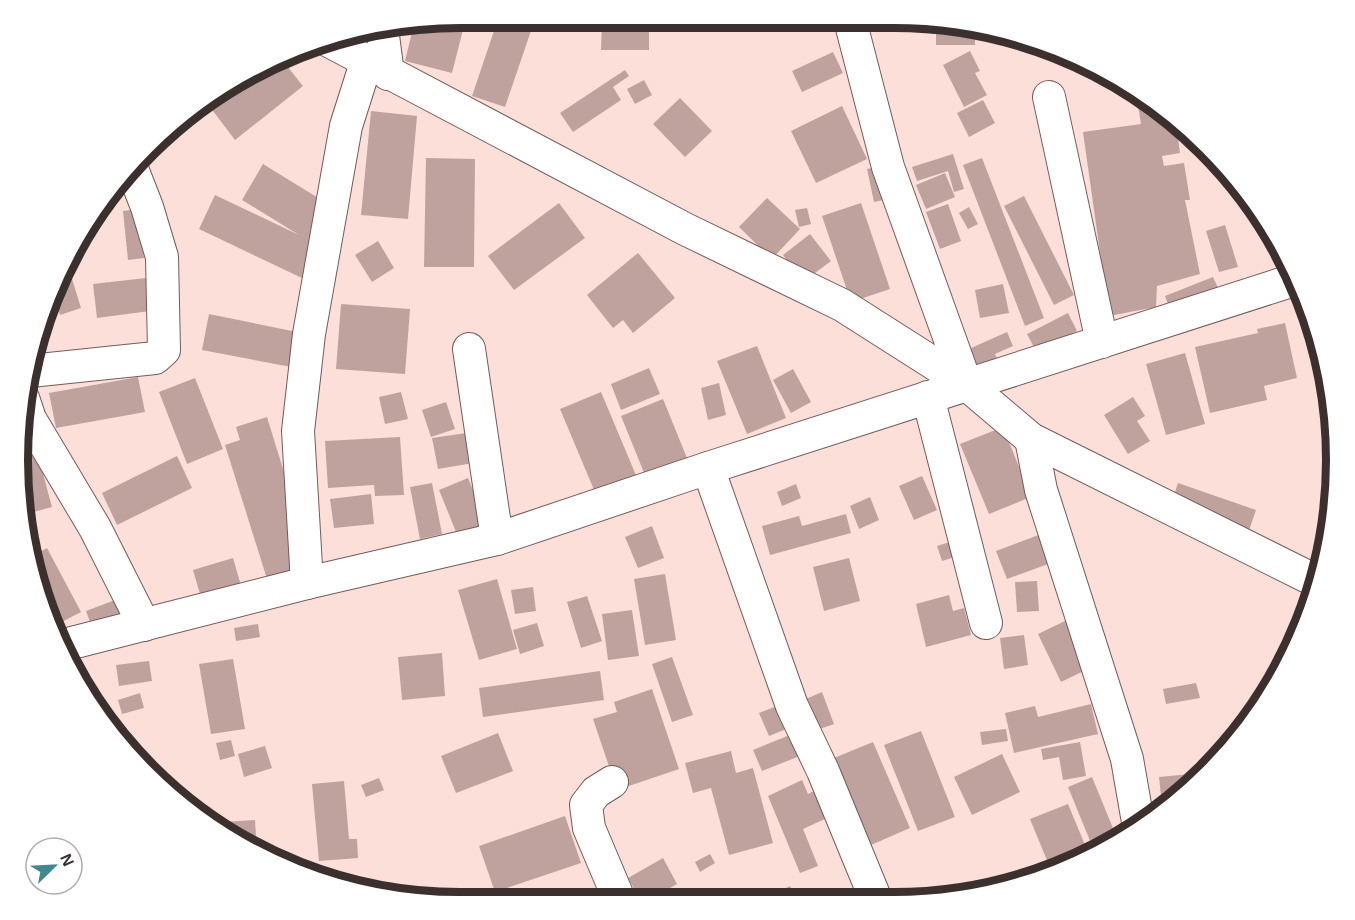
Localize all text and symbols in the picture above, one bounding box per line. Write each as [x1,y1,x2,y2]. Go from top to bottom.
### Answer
north arrow [24,836,84,896]
text: N [57,851,77,869]

